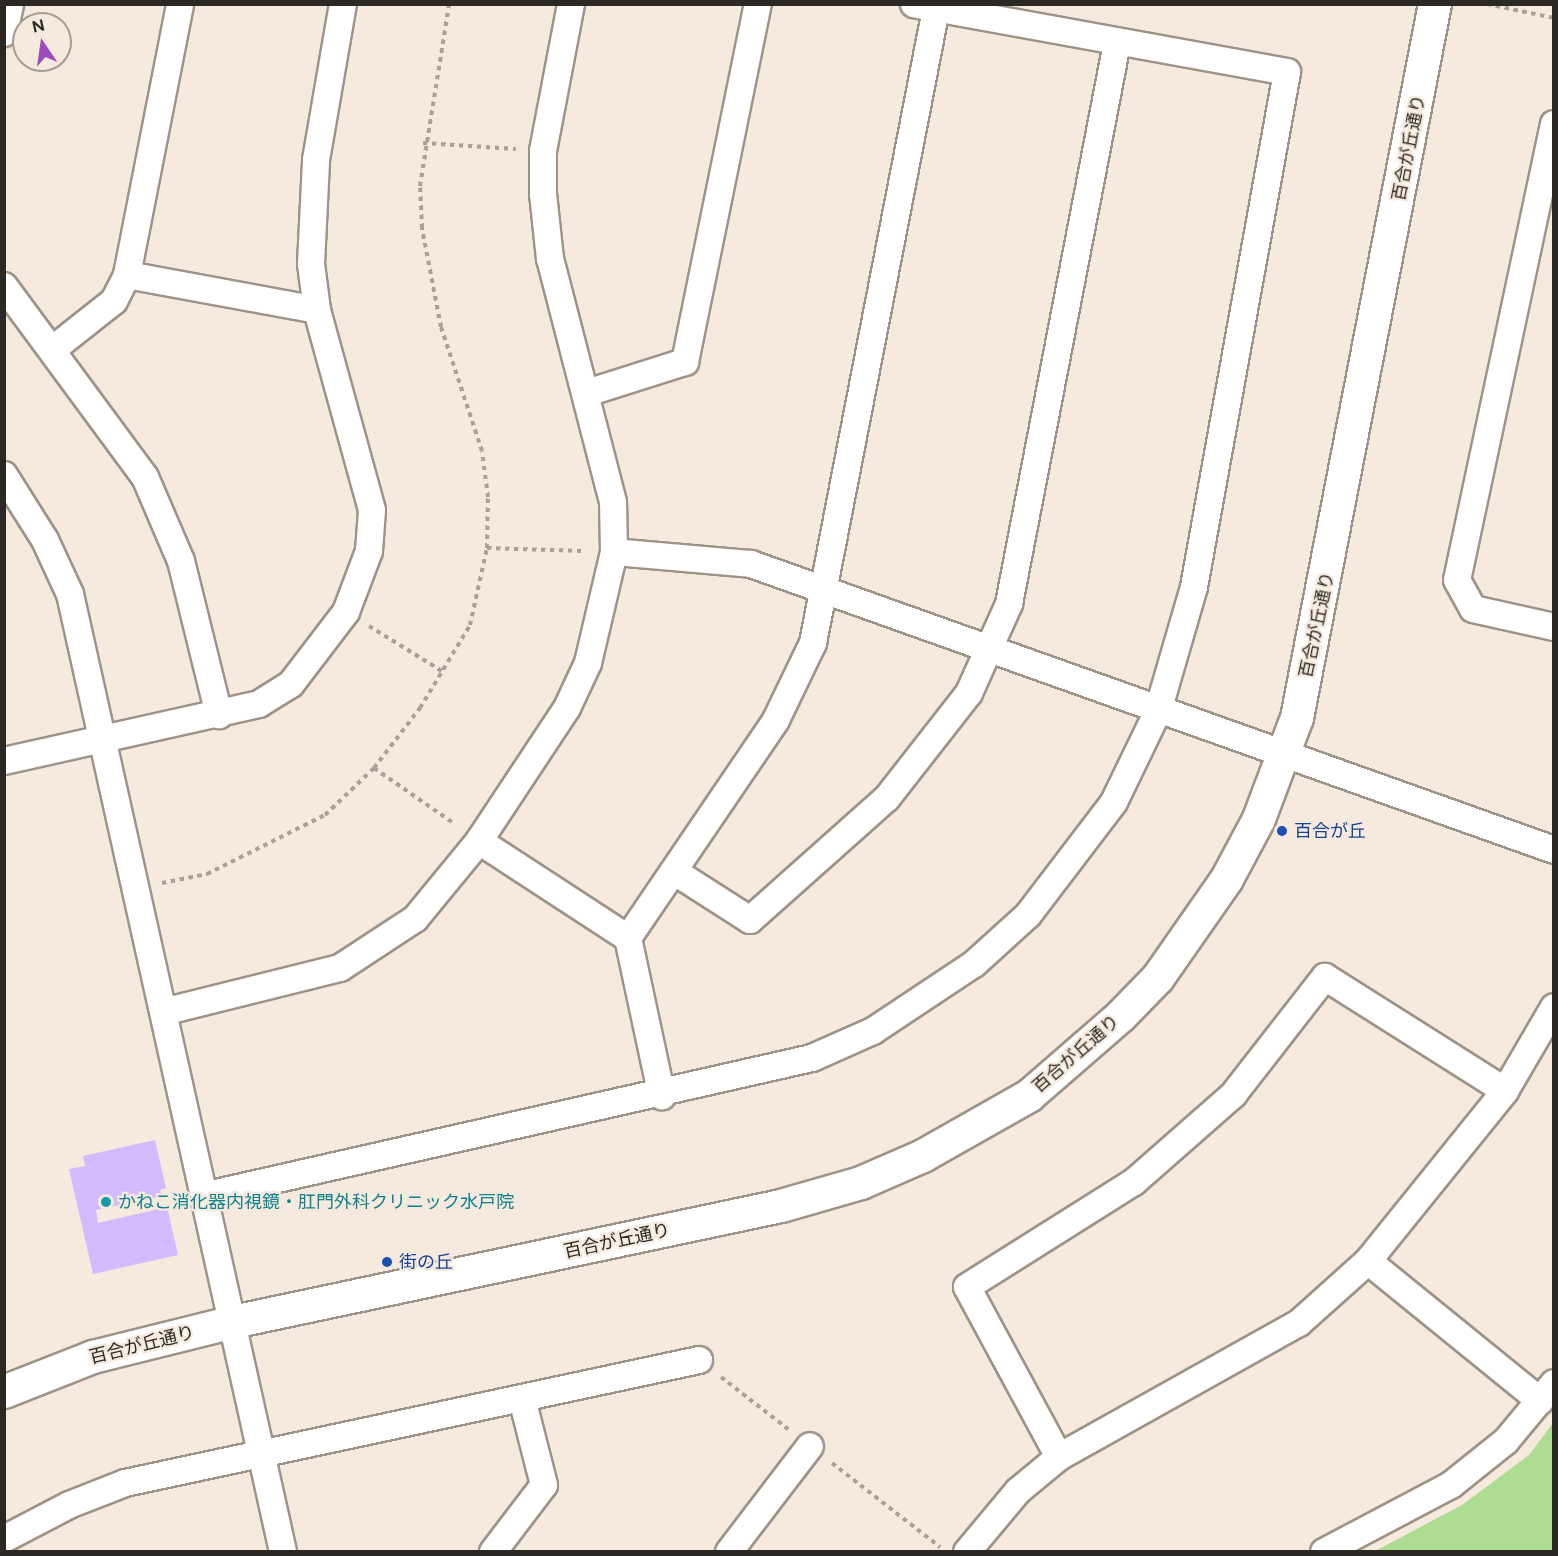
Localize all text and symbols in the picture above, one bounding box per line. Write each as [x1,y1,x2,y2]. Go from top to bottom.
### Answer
north arrow [12,12,72,72]
text: N [30,15,46,37]
street label: 百合が丘通り [1388,93,1430,203]
street label: 百合が丘通り [1295,570,1339,680]
place label: 百合が丘 [1294,820,1366,842]
marker: 百合が丘 [1275,824,1289,838]
street label: 百合が丘通り [1028,1010,1124,1098]
place label: かねこ消化器内視鏡・肛門外科クリニック水戸院 [118,1191,514,1213]
marker: かねこ消化器内視鏡・肛門外科クリニック水戸院 [99,1195,113,1209]
street label: 百合が丘通り [562,1219,672,1263]
place label: 街の丘 [399,1251,453,1273]
marker: 街の丘 [380,1255,394,1269]
street label: 百合が丘通り [87,1321,197,1369]

